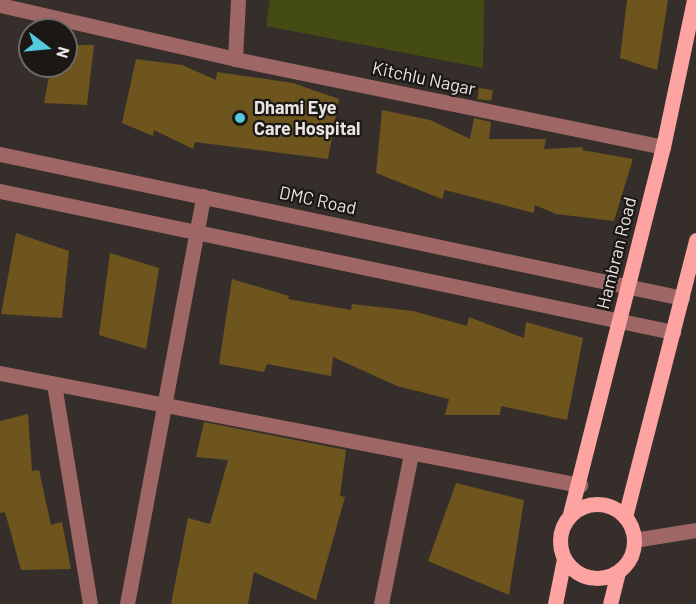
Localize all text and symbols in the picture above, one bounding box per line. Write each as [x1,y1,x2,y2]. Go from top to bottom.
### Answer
north arrow [18,18,78,78]
text: N [53,45,74,60]
street label: Kitchlu Nagar [370,57,478,99]
place label: Dhami Eye Care Hospital [254,97,360,140]
marker: Dhami Eye Care Hospital [231,109,249,127]
street label: DMC Road [277,181,359,219]
street label: Hambran Road [592,195,640,311]

